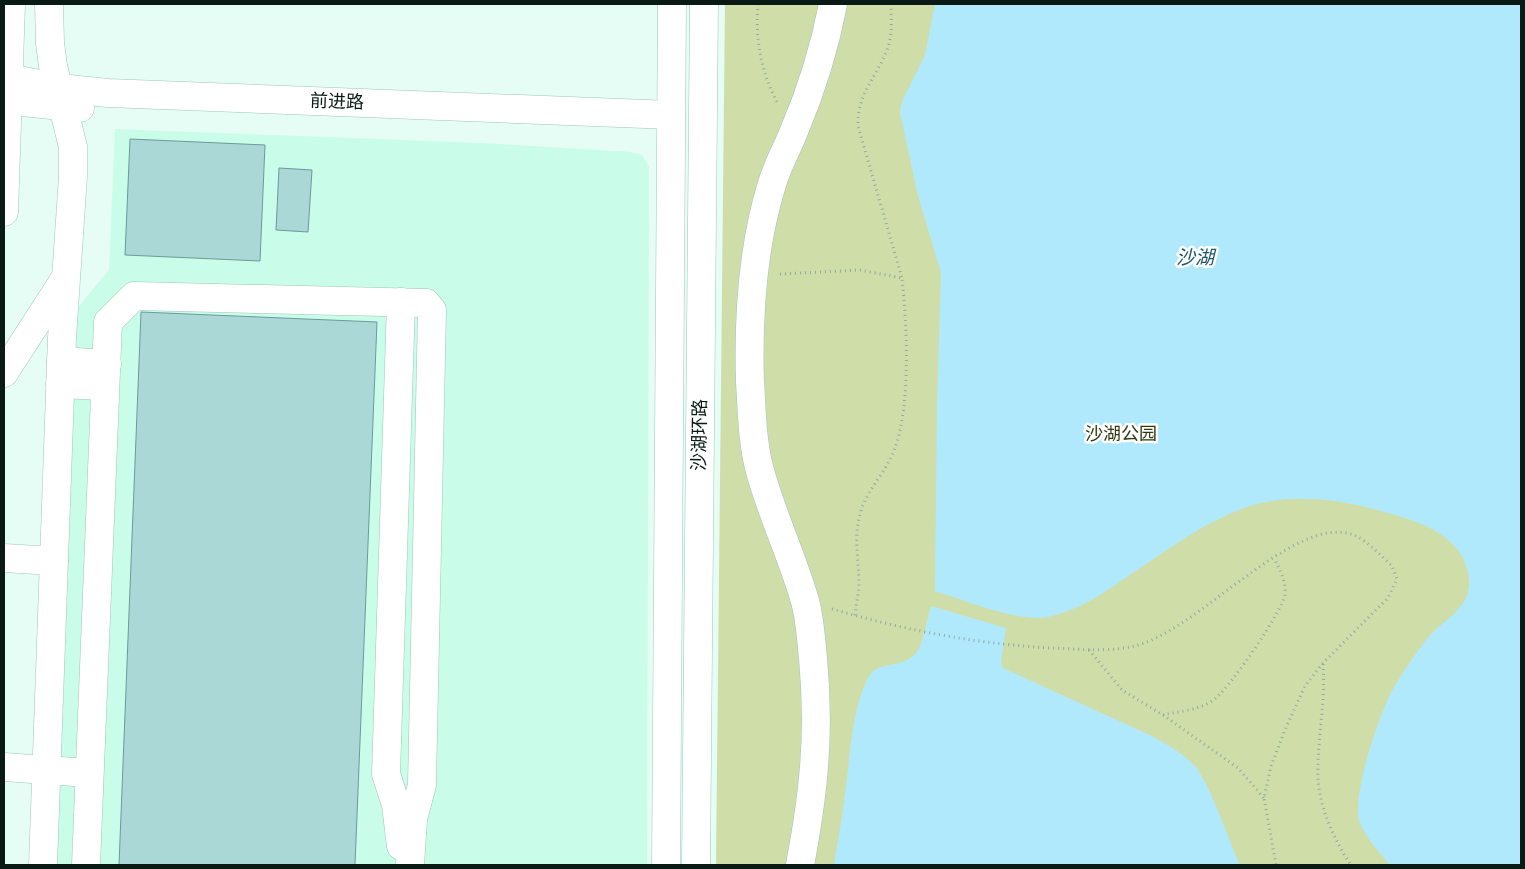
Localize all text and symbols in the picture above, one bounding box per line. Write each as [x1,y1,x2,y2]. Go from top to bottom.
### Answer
street label: 前进路 [310,89,364,115]
water label: 沙湖 [1176,245,1217,272]
street label: 沙湖环路 [687,399,713,471]
park label: 沙湖公园 [1085,422,1157,447]

